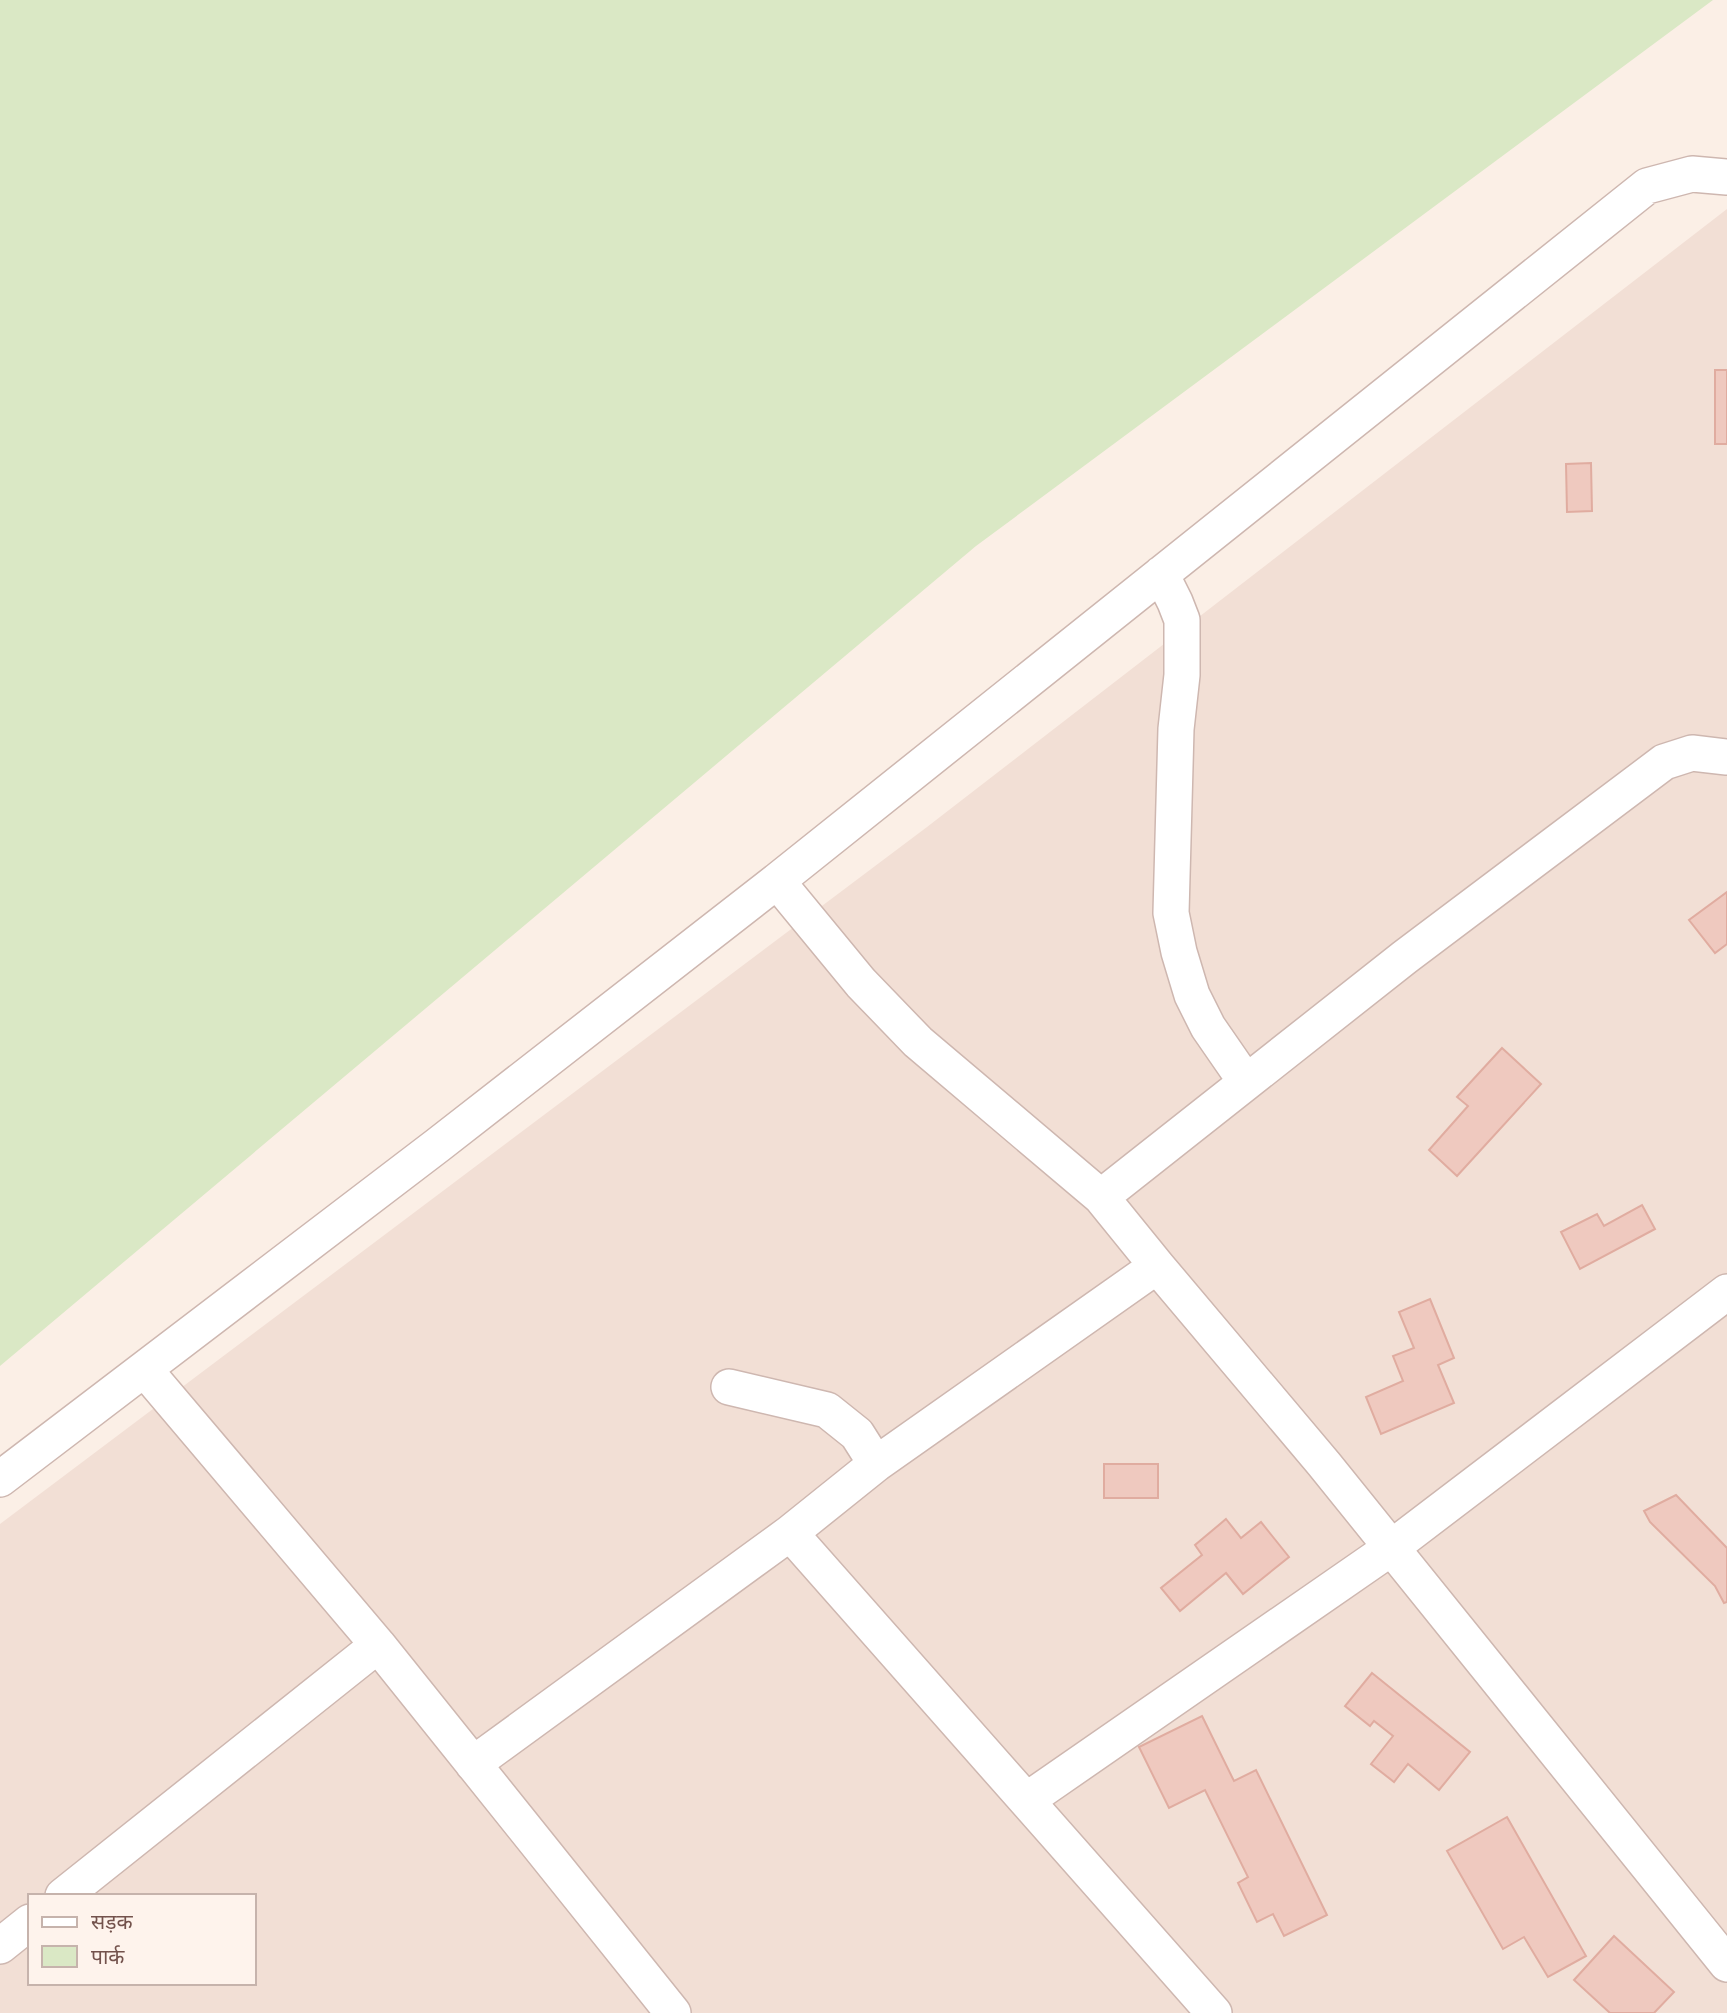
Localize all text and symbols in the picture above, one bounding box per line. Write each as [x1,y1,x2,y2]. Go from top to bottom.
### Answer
legend [28,1894,256,1985]
text: सड़क [91,1910,133,1933]
text: पार्क [91,1945,125,1968]

